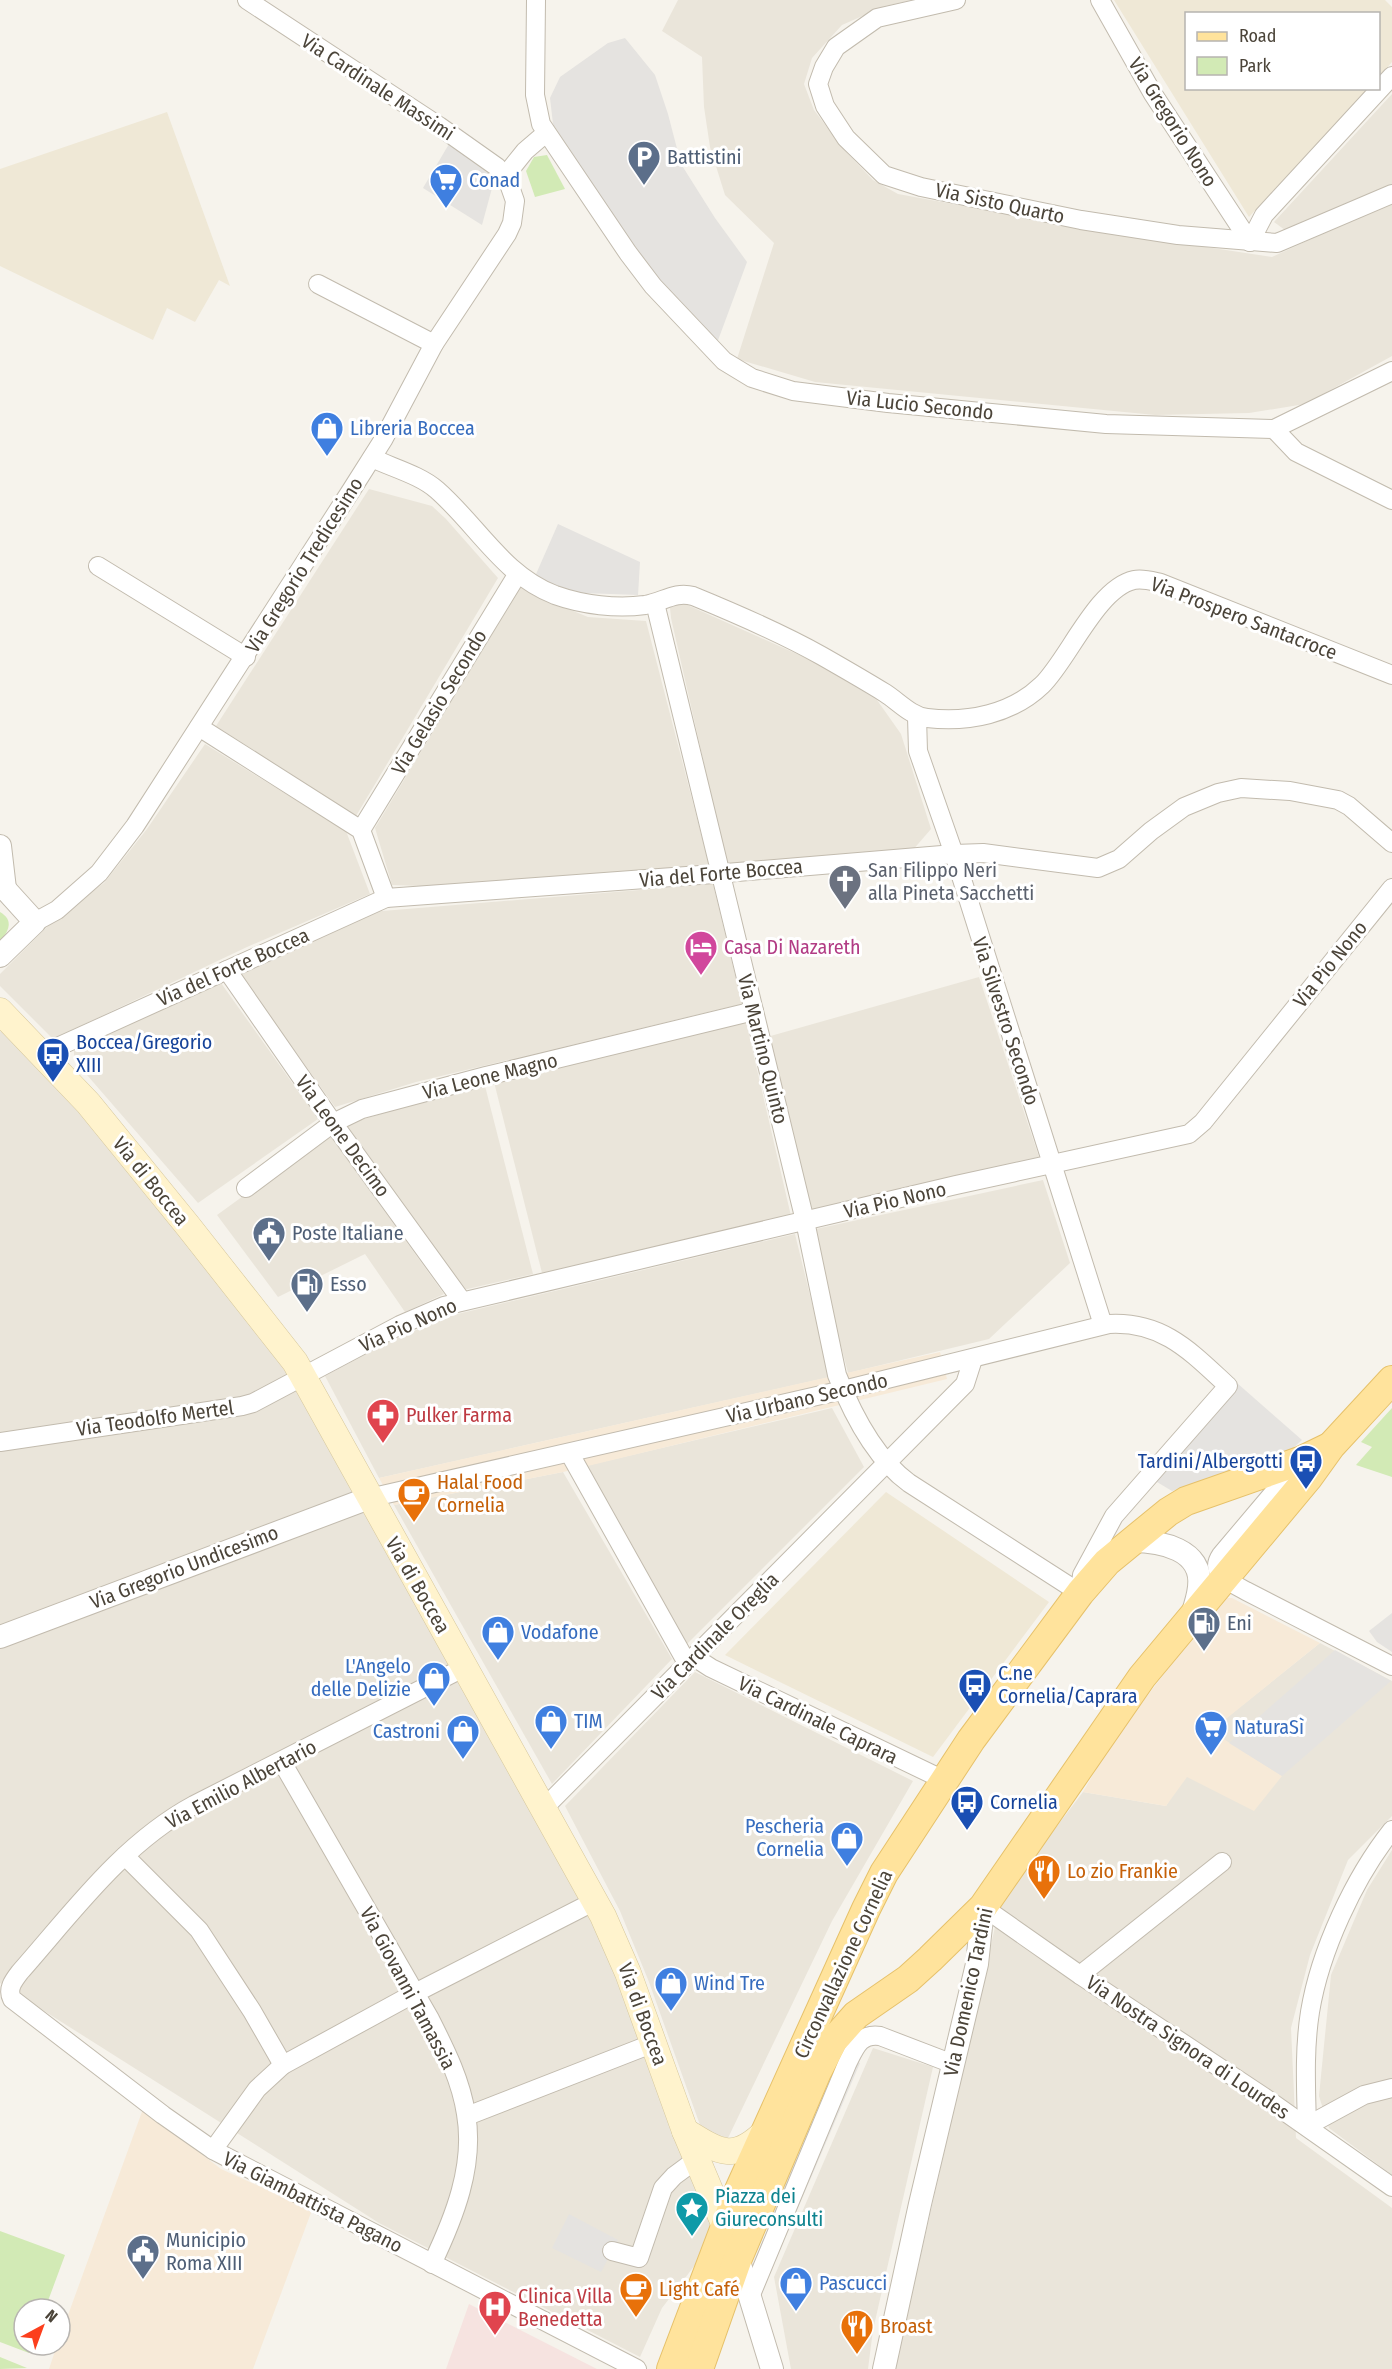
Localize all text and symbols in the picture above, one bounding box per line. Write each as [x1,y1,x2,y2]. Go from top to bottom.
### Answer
legend [1185,12,1380,90]
text: Road [1239,25,1276,47]
street label: Via Cardinale Massimi [297,29,459,145]
street label: Via Gregorio Nono [1124,53,1222,191]
text: Park [1239,55,1272,77]
parking icon: Battistini [626,139,662,186]
place label: Battistini [667,145,742,169]
supermarket icon: Conad [428,162,464,209]
place label: Conad [469,168,520,192]
street label: Via Sisto Quarto [933,178,1067,228]
street label: Via Lucio Secondo [845,385,995,425]
shop icon: Libreria Boccea [309,410,345,457]
place label: Libreria Boccea [350,416,475,440]
street label: Via Gregorio Tredicesimo [240,473,368,657]
street label: Via Prospero Santacroce [1148,571,1340,665]
street label: Via Gelasio Secondo [386,625,492,779]
street label: Via del Forte Boccea [638,854,804,892]
place label: San Filippo Neri alla Pineta Sacchetti [868,858,1034,905]
church icon: San Filippo Neri alla Pineta Sacchetti [827,863,863,910]
street label: Via Pio Nono [1288,916,1372,1012]
street label: Via del Forte Boccea [153,923,313,1011]
hotel icon: Casa Di Nazareth [683,929,719,976]
street label: Via Silvestro Secondo [967,934,1045,1108]
place label: Casa Di Nazareth [724,935,861,959]
street label: Via Martino Quinto [733,972,793,1126]
place label: Boccea/Gregorio XIII [76,1030,212,1077]
bus stop icon: Boccea/Gregorio XIII [35,1036,71,1083]
street label: Via Leone Magno [420,1048,560,1104]
street label: Via Leone Decimo [291,1070,395,1202]
street label: Via di Boccea [108,1132,194,1230]
street label: Via Pio Nono [842,1177,948,1223]
public building icon: Poste Italiane [251,1215,287,1262]
place label: Poste Italiane [292,1221,404,1245]
fuel station icon: Esso [289,1266,325,1313]
place label: Esso [330,1272,367,1296]
street label: Via Pio Nono [356,1293,460,1357]
street label: Via Urbano Secondo [724,1368,890,1428]
street label: Via Teodolfo Mertel [75,1395,235,1441]
pharmacy icon: Pulker Farma [365,1397,401,1444]
place label: Pulker Farma [406,1403,512,1427]
bus stop icon: Tardini/Albergotti [1288,1443,1324,1490]
place label: Tardini/Albergotti [1138,1449,1283,1473]
place label: Halal Food Cornelia [437,1470,523,1517]
cafe icon: Halal Food Cornelia [396,1476,432,1523]
street label: Via Gregorio Undicesimo [86,1520,282,1614]
street label: Via di Boccea [381,1532,455,1638]
street label: Via Cardinale Oreglia [646,1567,784,1705]
fuel station icon: Eni [1186,1605,1222,1652]
place label: Eni [1227,1611,1252,1635]
shop icon: Vodafone [480,1614,516,1661]
place label: Vodafone [521,1620,599,1644]
place label: L'Angelo delle Delizie [311,1654,411,1701]
shop icon: L'Angelo delle Delizie [416,1660,452,1707]
place label: C.ne Cornelia/Caprara [998,1661,1137,1708]
bus stop icon: C.ne Cornelia/Caprara [957,1667,993,1714]
street label: Via Cardinale Caprara [734,1671,902,1769]
shop icon: TIM [533,1703,569,1750]
place label: TIM [574,1709,603,1733]
supermarket icon: NaturaSì [1193,1709,1229,1756]
shop icon: Castroni [445,1713,481,1760]
place label: NaturaSì [1234,1715,1304,1739]
place label: Castroni [373,1719,440,1743]
street label: Via Emilio Albertario [162,1734,320,1834]
bus stop icon: Cornelia [949,1784,985,1831]
place label: Cornelia [990,1790,1058,1814]
place label: Pescheria Cornelia [745,1814,824,1861]
shop icon: Pescheria Cornelia [829,1820,865,1867]
restaurant icon: Lo zio Frankie [1026,1853,1062,1900]
place label: Lo zio Frankie [1067,1859,1178,1883]
street label: Circonvallazione Cornelia [789,1866,897,2062]
street label: Via Giovanni Tamassia [355,1903,461,2073]
street label: Via Domenico Tardini [938,1905,998,2079]
street label: Via di Boccea [613,1959,673,2069]
shop icon: Wind Tre [653,1965,689,2012]
street label: Via Nostra Signora di Lourdes [1082,1970,1294,2124]
place label: Wind Tre [694,1971,765,1995]
street label: Via Giambattista Pagano [219,2146,407,2258]
place label: Piazza dei Giureconsulti [715,2184,823,2231]
place icon: Piazza dei Giureconsulti [674,2190,710,2237]
place label: Municipio Roma XIII [166,2228,246,2275]
public building icon: Municipio Roma XIII [125,2233,161,2280]
shop icon: Pascucci [778,2265,814,2312]
cafe icon: Light Café [618,2271,654,2318]
place label: Pascucci [819,2271,887,2295]
place label: Light Café [659,2277,740,2301]
place label: Clinica Villa Benedetta [518,2284,612,2331]
hospital icon: Clinica Villa Benedetta [477,2289,513,2336]
north arrow [12,2297,72,2357]
text: N [42,2306,61,2326]
restaurant icon: Broast [839,2308,875,2355]
place label: Broast [880,2314,933,2338]

